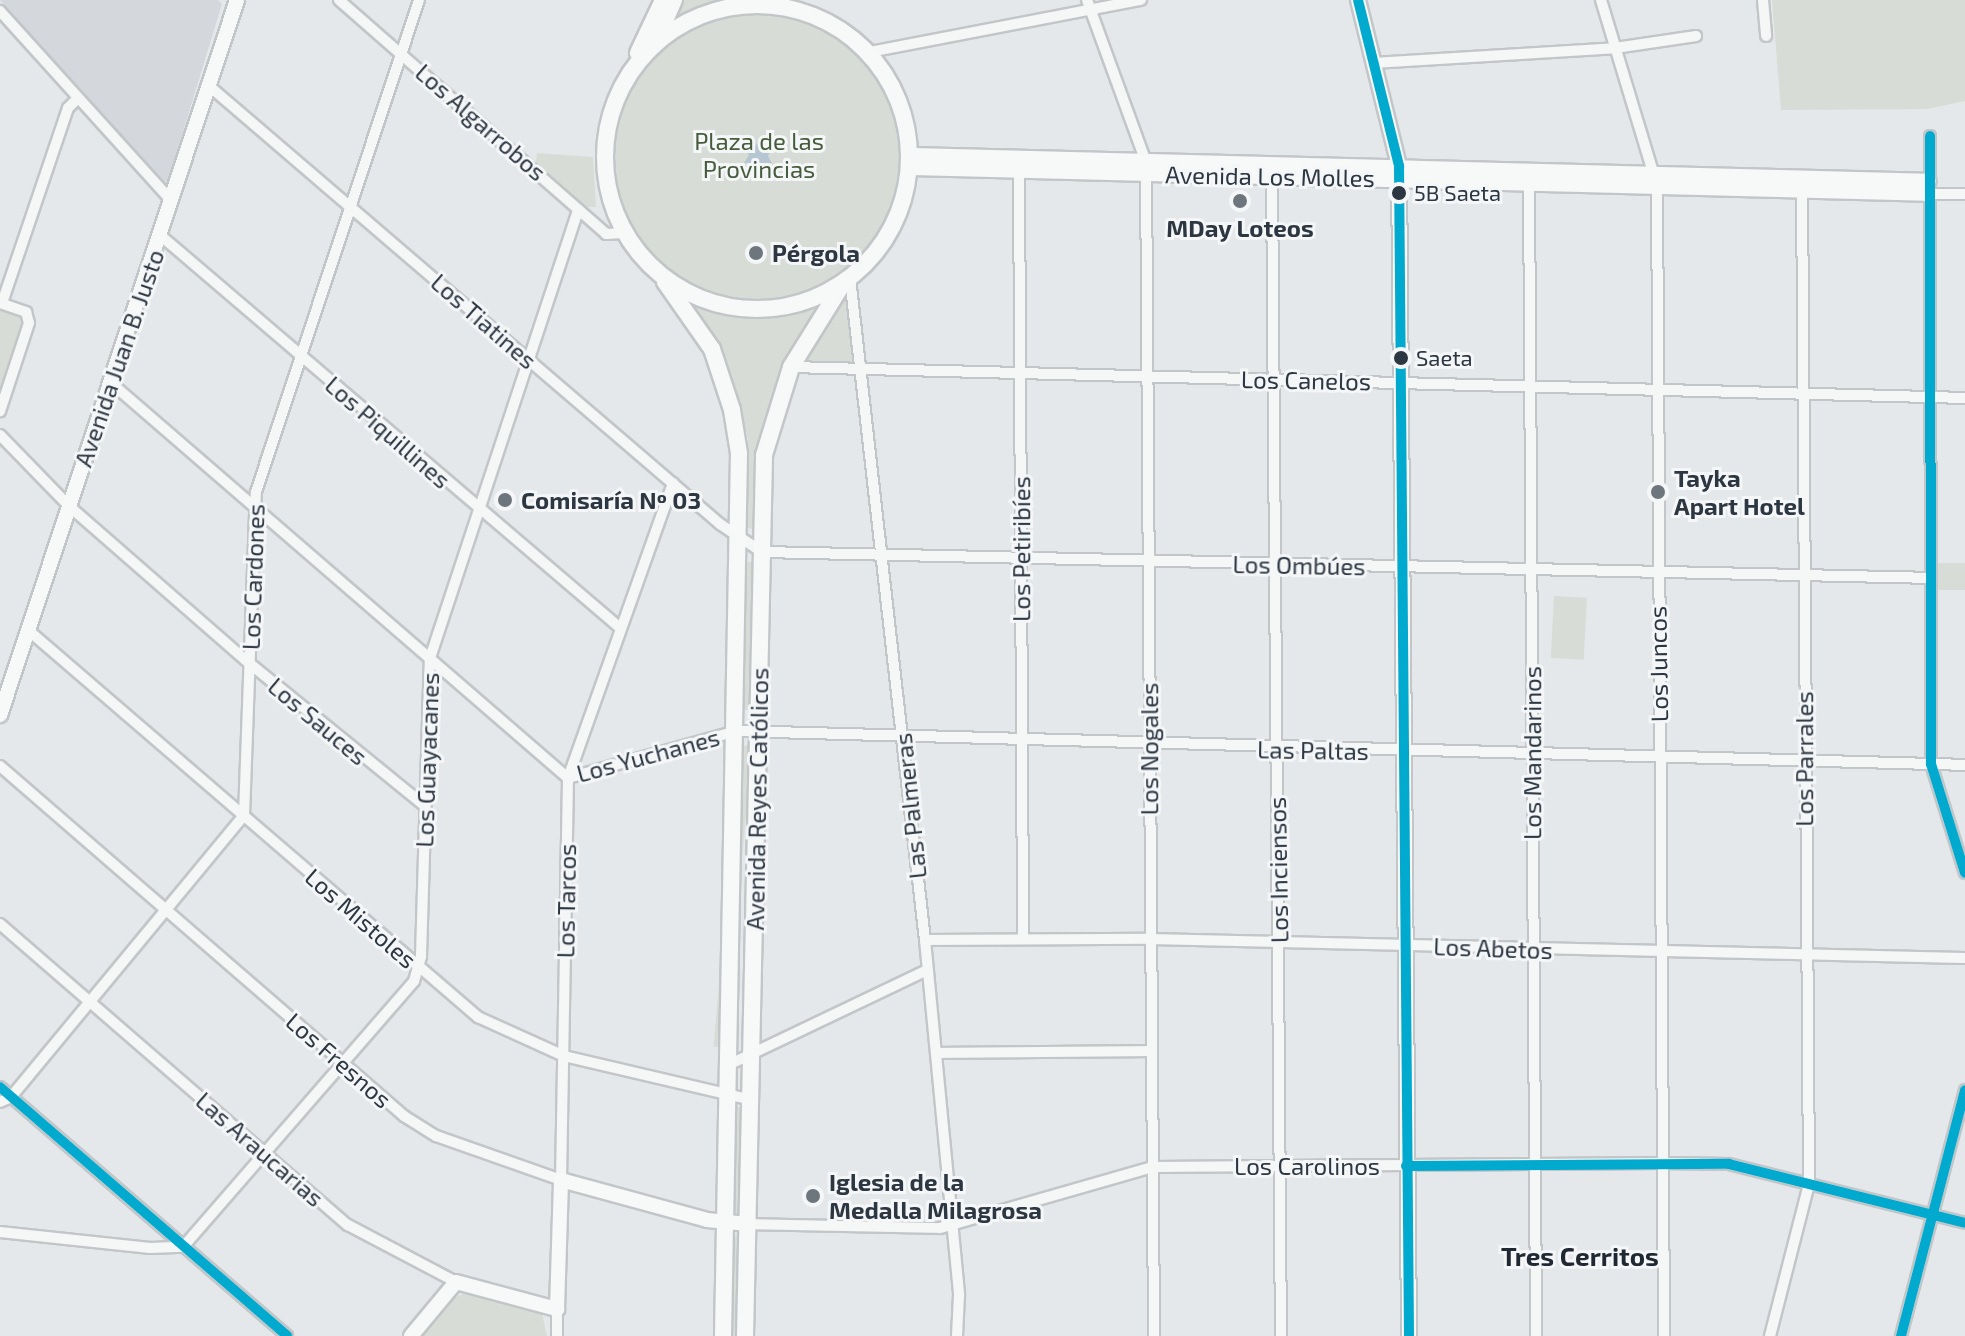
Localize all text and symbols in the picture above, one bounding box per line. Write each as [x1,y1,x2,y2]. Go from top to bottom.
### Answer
street label: Los Algarrobos [410,57,552,187]
park label: Plaza de las Provincias [694,127,824,183]
street label: Avenida Los Molles [1165,160,1375,192]
place label: 5B Saeta [1414,180,1501,206]
marker: 5B Saeta [1391,185,1407,201]
marker: MDay Loteos [1231,192,1249,210]
place label: MDay Loteos [1166,214,1314,242]
place label: Pérgola [772,239,860,267]
marker: Pérgola [747,244,765,262]
street label: Avenida Juan B. Justo [68,245,170,471]
street label: Los Tiatines [425,267,543,375]
place label: Saeta [1416,345,1473,371]
marker: Saeta [1393,350,1409,366]
street label: Los Canelos [1241,364,1371,396]
street label: Los Piquillines [320,370,456,494]
place label: Tayka Apart Hotel [1674,464,1805,520]
street label: Los Petiribíes [1007,476,1035,622]
marker: Tayka Apart Hotel [1649,483,1667,501]
place label: Comisaría Nº 03 [521,486,701,514]
marker: Comisaría Nº 03 [496,491,514,509]
street label: Los Cardones [236,503,270,651]
street label: Los Ombúes [1232,549,1366,581]
street label: Los Juncos [1643,605,1673,723]
street label: Los Mandarinos [1518,666,1546,840]
street label: Avenida Reyes Católicos [740,667,774,931]
street label: Los Sauces [263,671,373,771]
street label: Los Guayacanes [410,672,444,848]
street label: Los Nogales [1135,683,1163,815]
street label: Los Parrales [1790,691,1818,827]
street label: Los Yuchanes [573,722,723,788]
street label: Las Palmeras [888,732,932,880]
street label: Las Paltas [1257,735,1369,765]
street label: Los Inciensos [1262,797,1294,943]
street label: Los Tarcos [551,843,581,959]
street label: Los Mistoles [300,862,422,974]
street label: Los Abetos [1433,932,1553,964]
street label: Los Fresnos [280,1006,398,1114]
street label: Las Araucarias [190,1086,330,1212]
street label: Los Carolinos [1234,1152,1380,1180]
place label: Iglesia de la Medalla Milagrosa [829,1168,1042,1224]
marker: Iglesia de la Medalla Milagrosa [804,1187,822,1205]
district label: Tres Cerritos [1501,1240,1659,1272]

